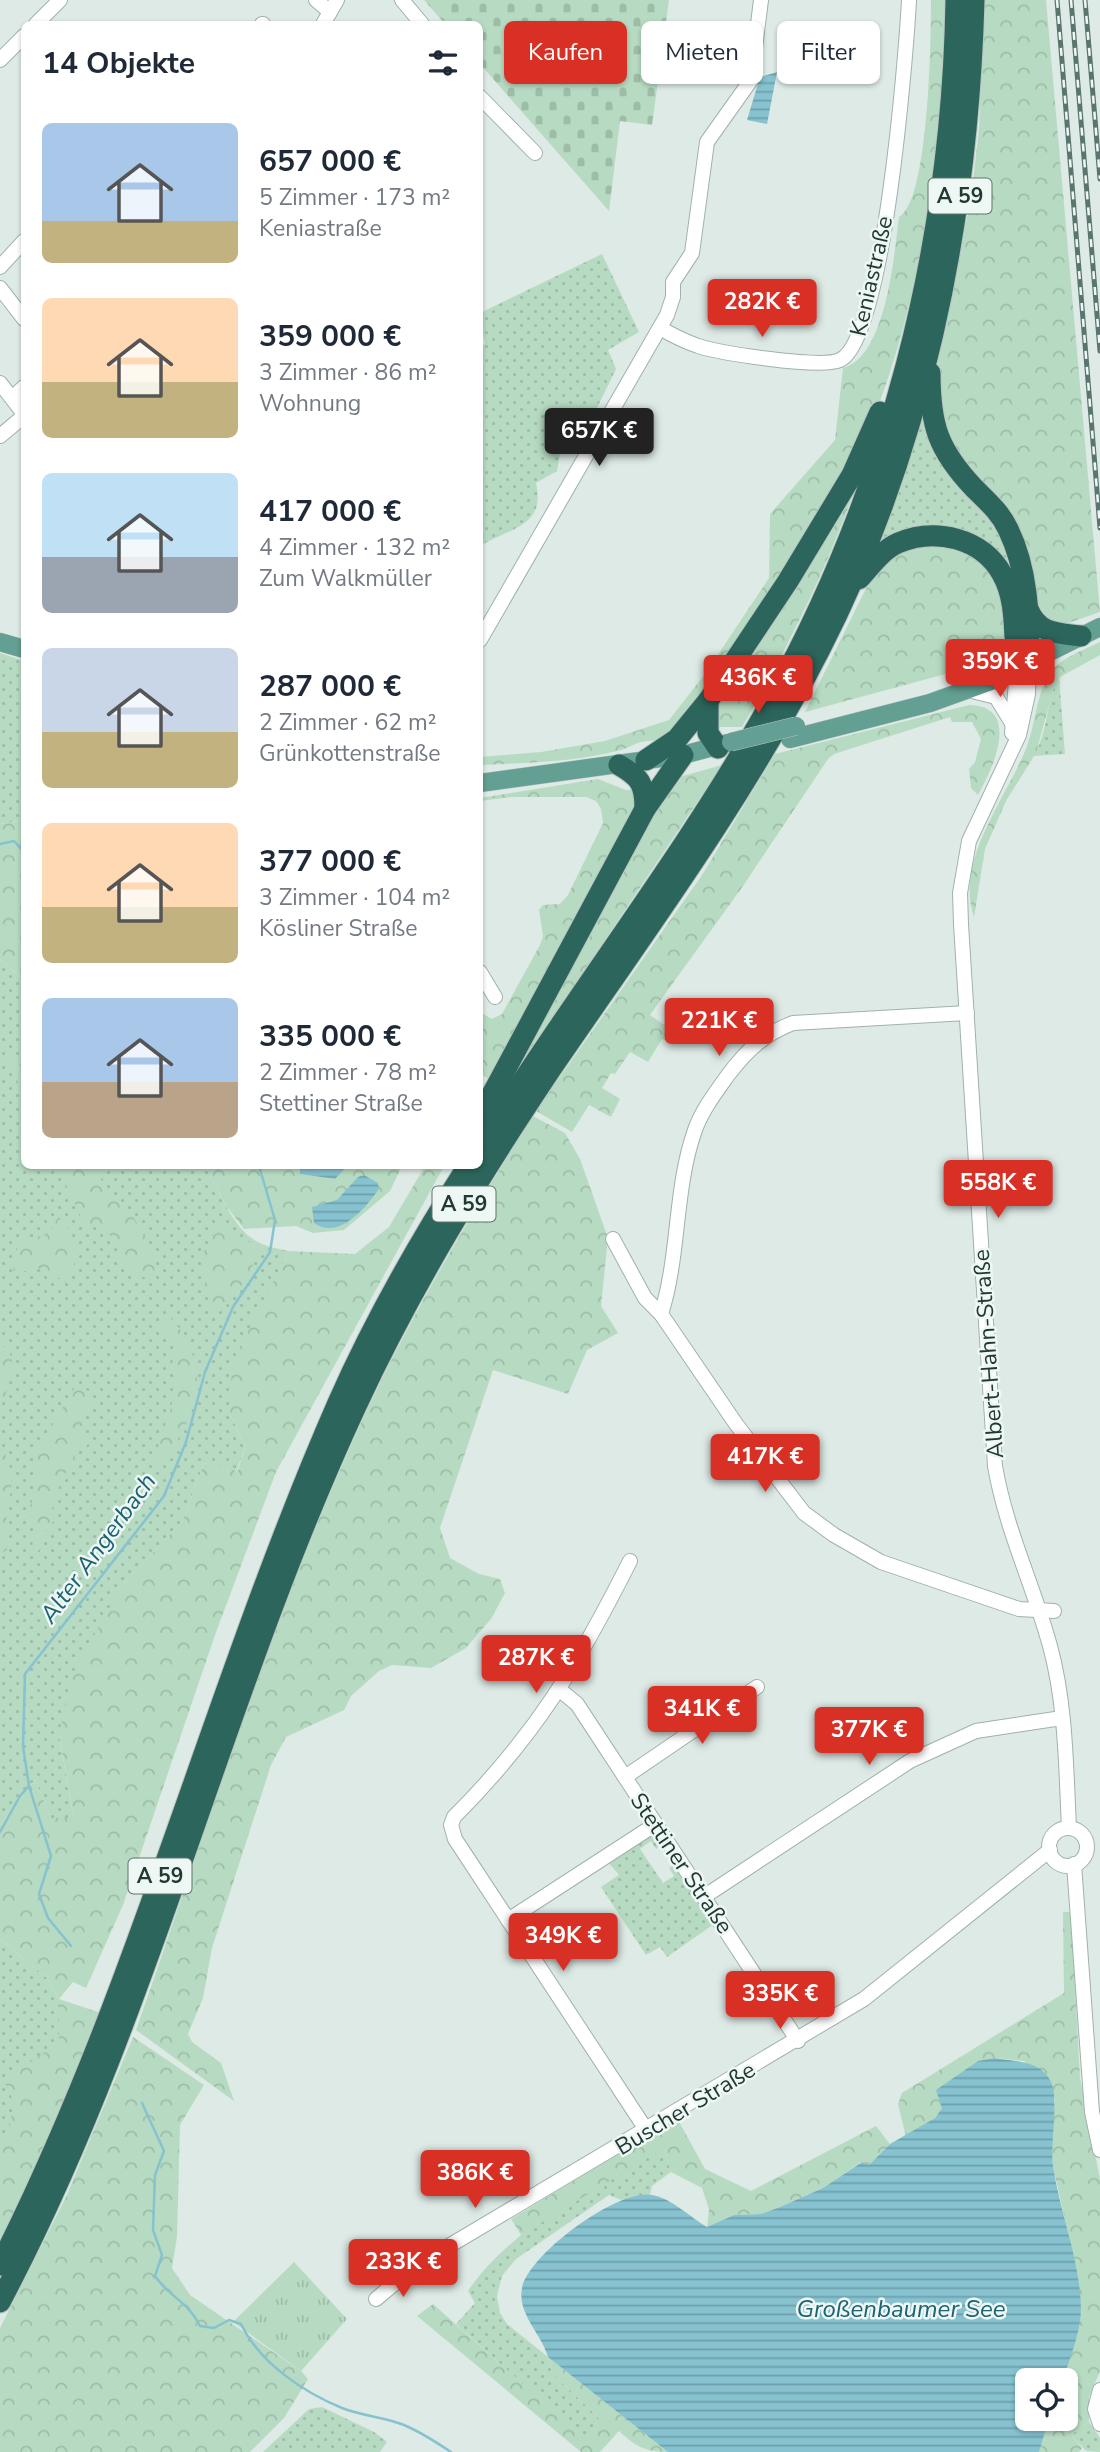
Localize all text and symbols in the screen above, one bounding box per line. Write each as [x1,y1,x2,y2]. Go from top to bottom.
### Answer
chip: Kaufen [504,21,627,84]
chip: Mieten [641,21,763,84]
chip: Filter [777,21,880,84]
text: 14 Objekte [42,43,195,84]
icon: filters [424,44,462,82]
text: 657 000 € [259,141,401,182]
icon: home [98,151,182,235]
road number: A 59 [928,178,992,214]
text: 5 Zimmer · 173 m² [259,182,450,213]
text: Keniastraße [259,213,382,244]
street label: Keniastraße [843,213,900,339]
pin: 282K € [705,280,819,339]
text: 282K € [724,286,800,317]
text: 359 000 € [259,316,401,357]
icon: home [98,326,182,410]
text: 3 Zimmer · 86 m² [259,357,436,388]
text: Wohnung [259,388,361,419]
pin: 657K € [542,408,656,468]
text: 657K € [561,415,637,446]
text: 417 000 € [259,491,401,532]
icon: home [98,501,182,585]
text: 4 Zimmer · 132 m² [259,532,450,563]
text: Zum Walkmüller [259,563,432,594]
pin: 359K € [943,640,1057,699]
text: 359K € [962,646,1038,677]
pin: 436K € [701,656,815,715]
text: 436K € [720,662,796,693]
text: 287 000 € [259,666,401,707]
icon: home [98,676,182,760]
text: 2 Zimmer · 62 m² [259,707,436,738]
text: Grünkottenstraße [259,738,440,769]
text: 377 000 € [259,841,401,882]
icon: home [98,851,182,935]
text: 3 Zimmer · 104 m² [259,882,450,913]
text: Kösliner Straße [259,913,417,944]
pin: 221K € [662,998,776,1058]
text: 221K € [681,1005,757,1036]
text: 335 000 € [259,1016,401,1057]
icon: home [98,1026,182,1110]
text: 2 Zimmer · 78 m² [259,1057,436,1088]
text: Stettiner Straße [259,1088,423,1119]
pin: 558K € [941,1160,1055,1220]
text: 558K € [960,1167,1036,1198]
road number: A 59 [433,1186,496,1222]
street label: Albert-Hahn-Straße [966,1248,1011,1460]
pin: 417K € [708,1434,822,1494]
text: 417K € [727,1441,803,1472]
water label: Alter Angerbach [32,1467,163,1630]
pin: 287K € [479,1636,593,1695]
text: 287K € [498,1642,574,1673]
pin: 341K € [645,1686,759,1746]
text: 341K € [664,1693,740,1724]
pin: 377K € [812,1708,926,1767]
text: 377K € [831,1714,907,1745]
street label: Stettiner Straße [623,1787,740,1940]
road number: A 59 [128,1858,192,1894]
pin: 349K € [506,1913,620,1973]
text: 349K € [525,1920,601,1951]
pin: 335K € [723,1972,837,2031]
text: 335K € [742,1978,818,2009]
street label: Buscher Straße [609,2054,761,2163]
pin: 386K € [418,2150,532,2210]
text: 386K € [437,2157,513,2188]
pin: 233K € [346,2240,460,2299]
text: 233K € [365,2246,441,2277]
water label: Großenbaumer See [797,2293,1006,2325]
map controls [1015,2368,1078,2431]
button: locate [1015,2368,1078,2431]

